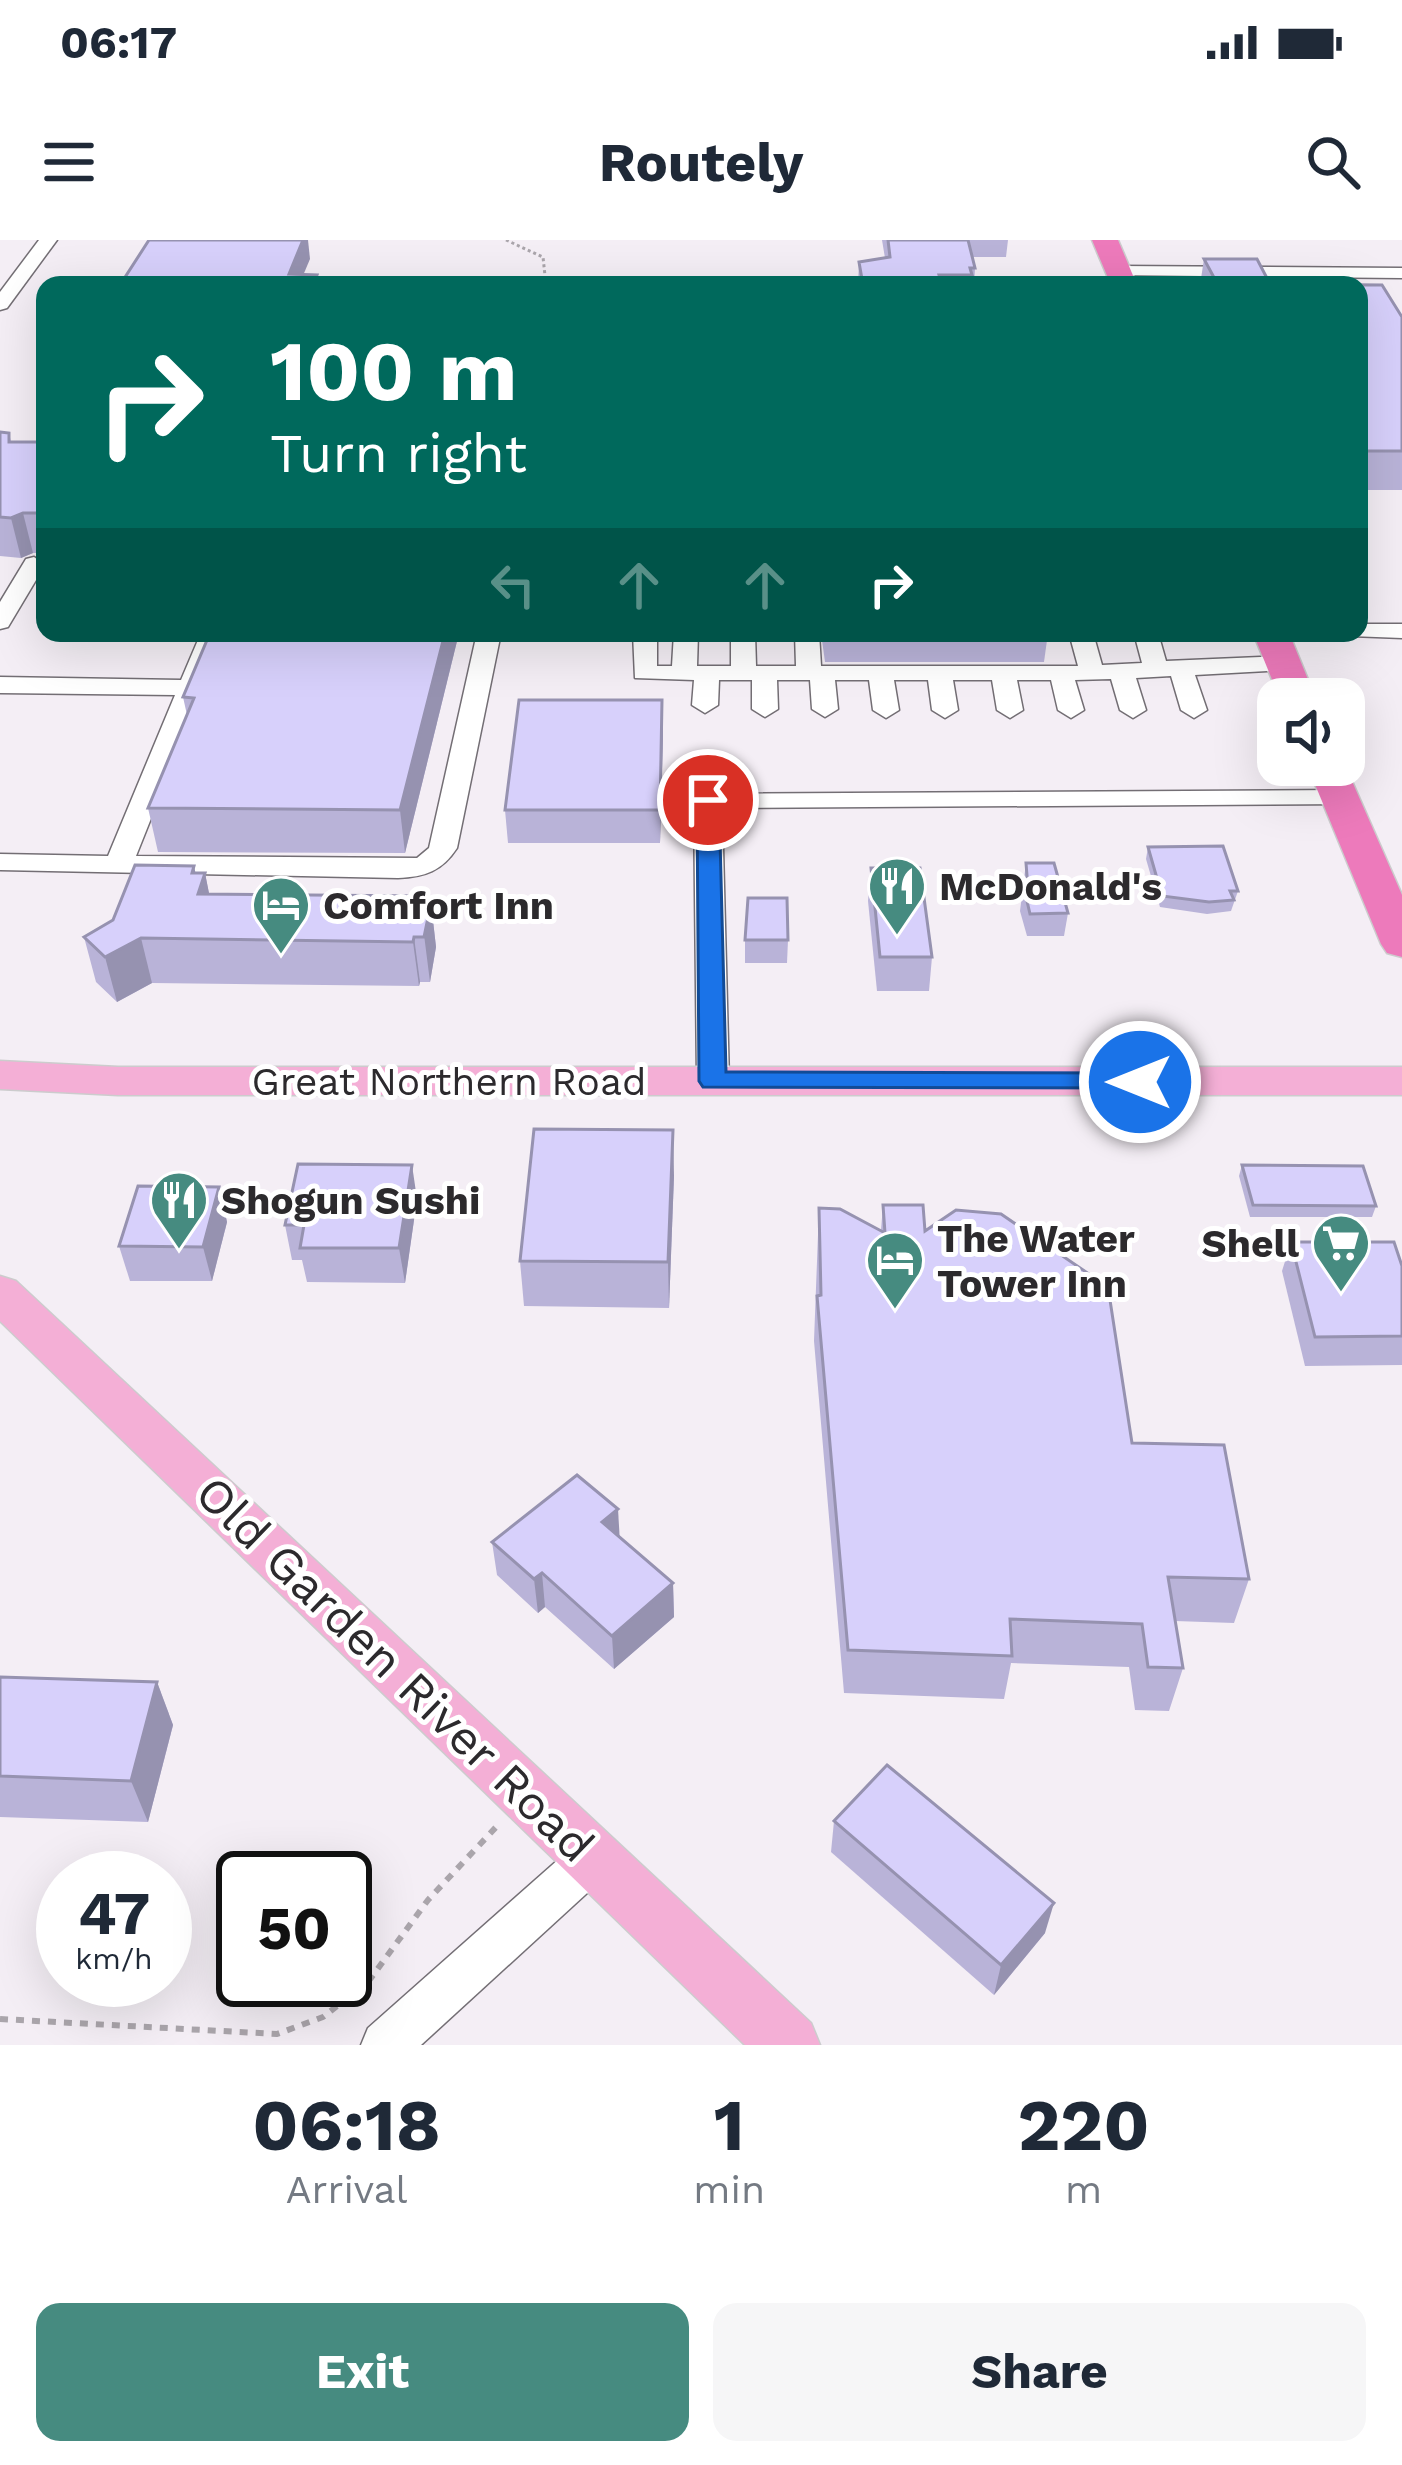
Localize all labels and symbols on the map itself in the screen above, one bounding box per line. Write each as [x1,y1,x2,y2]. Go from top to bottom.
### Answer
pin [657,749,759,851]
restaurant icon: McDonald's [866,855,928,937]
place label: McDonald's [939,864,1162,909]
hotel icon: Comfort Inn [250,874,312,956]
place label: Comfort Inn [323,883,554,928]
position arrow [1077,1019,1203,1145]
street label: Great Northern Road [252,1059,646,1104]
restaurant icon: Shogun Sushi [148,1169,210,1251]
place label: Shogun Sushi [221,1178,480,1223]
supermarket icon: Shell [1310,1212,1372,1294]
place label: The Water Tower Inn [937,1216,1135,1306]
place label: Shell [1202,1221,1299,1266]
hotel icon: The Water Tower Inn [864,1229,926,1311]
street label: Old Garden River Road [184,1464,606,1874]
speed limit sign: 50 [216,1851,372,2007]

